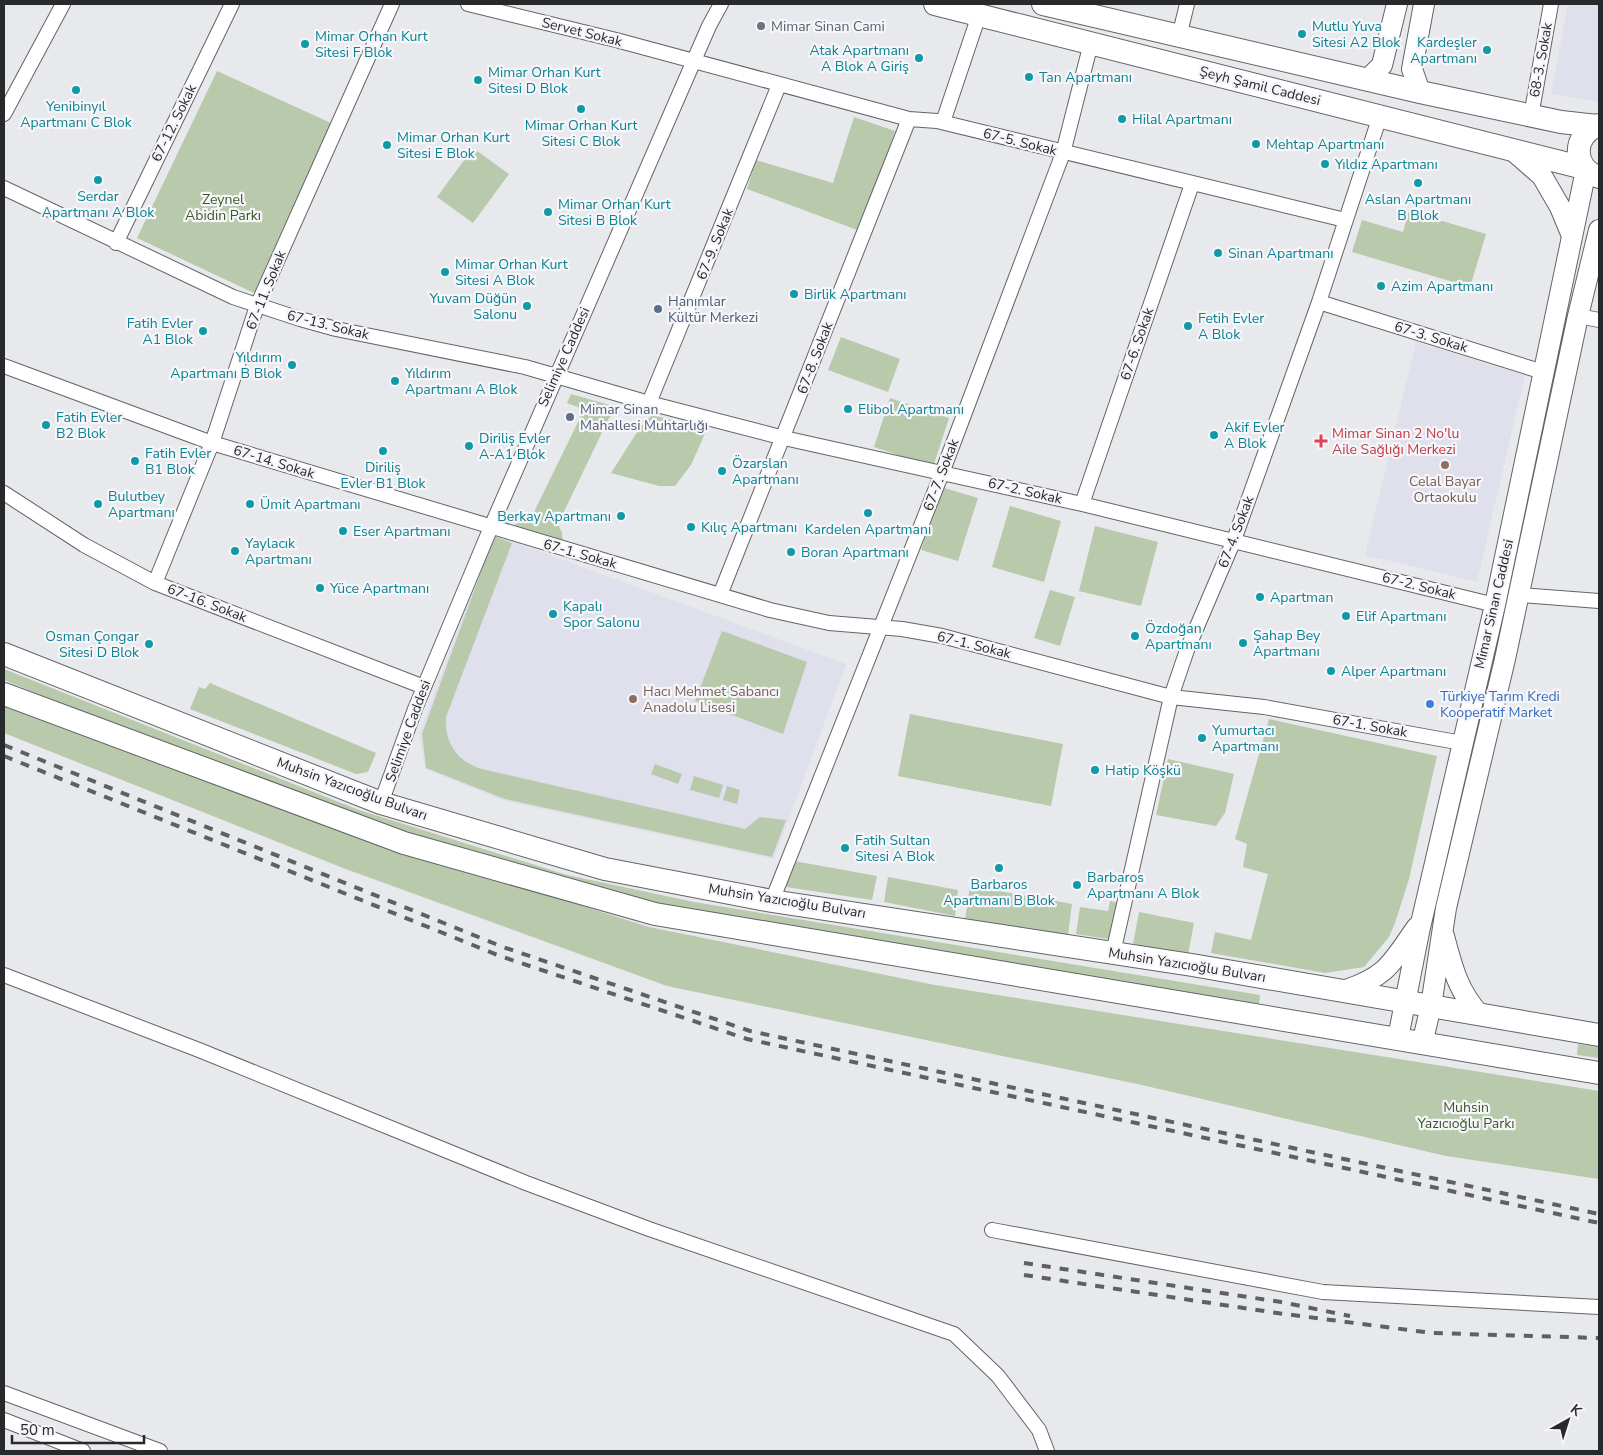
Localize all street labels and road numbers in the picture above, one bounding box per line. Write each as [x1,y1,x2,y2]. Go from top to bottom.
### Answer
street label: Servet Sokak [540,13,625,51]
street label: 68-3. Sokak [1525,20,1557,99]
street label: Şeyh Şamil Caddesi [1197,62,1323,110]
street label: 67-12. Sokak [147,80,201,165]
street label: 67-5. Sokak [981,124,1060,161]
street label: 67-9. Sokak [692,204,738,283]
street label: 67-11. Sokak [241,247,291,333]
street label: Selimiye Caddesi [534,304,594,410]
street label: 67-6. Sokak [1116,304,1159,383]
street label: 67-13. Sokak [285,306,372,345]
street label: 67-3. Sokak [1392,317,1471,357]
street label: 67-8. Sokak [793,318,838,397]
street label: 67-7. Sokak [919,435,964,514]
street label: 67-14. Sokak [231,441,318,484]
street label: 67-2. Sokak [986,473,1065,509]
street label: 67-4. Sokak [1214,492,1259,571]
street label: 67-1. Sokak [541,534,620,574]
street label: Mimar Sinan Caddesi [1470,537,1518,671]
street label: 67-2. Sokak [1380,568,1459,605]
street label: 67-16. Sokak [164,579,251,627]
street label: 67-1. Sokak [935,627,1014,664]
street label: Selimiye Caddesi [381,677,435,785]
street label: 67-1. Sokak [1331,710,1410,742]
street label: Muhsin Yazıcıoğlu Bulvarı [274,753,430,825]
street label: Muhsin Yazıcıoğlu Bulvarı [707,879,867,923]
street label: Muhsin Yazıcıoğlu Bulvarı [1107,943,1267,987]

